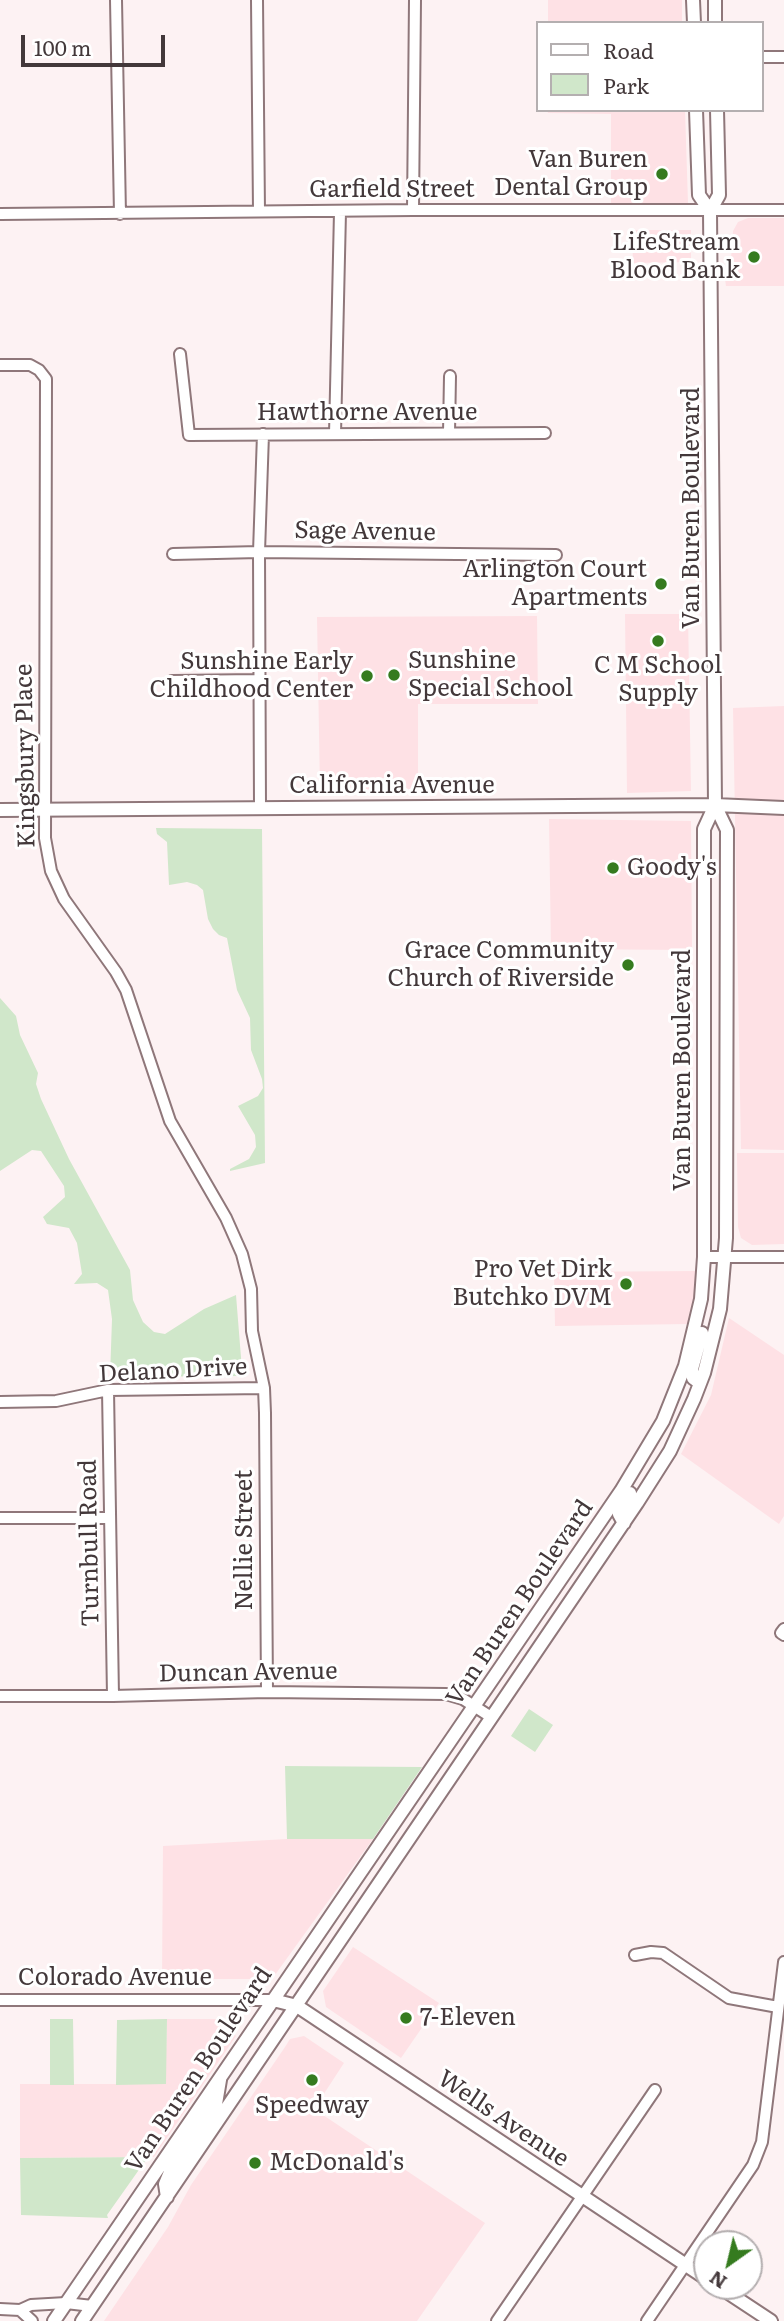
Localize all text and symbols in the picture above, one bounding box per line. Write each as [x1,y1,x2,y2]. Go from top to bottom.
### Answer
scale bar [24,21,168,65]
legend [536,21,763,112]
text: 100 m [34,31,91,62]
text: Road [603,34,654,65]
text: Park [603,69,649,100]
place label: Van Buren Dental Group [494,146,648,202]
marker: Van Buren Dental Group [654,166,670,182]
street label: Garfield Street [309,176,475,204]
place label: LifeStream Blood Bank [610,229,740,285]
marker: LifeStream Blood Bank [746,249,762,265]
street label: Van Buren Boulevard [678,387,706,629]
street label: Hawthorne Avenue [257,399,477,427]
street label: Sage Avenue [294,516,436,548]
place label: Arlington Court Apartments [463,556,647,612]
marker: Arlington Court Apartments [653,576,669,592]
marker: C M School Supply [650,633,666,649]
place label: Sunshine Special School [408,647,573,703]
place label: Sunshine Early Childhood Center [149,648,353,704]
place label: C M School Supply [594,652,722,708]
street label: Kingsbury Place [10,664,42,848]
marker: Sunshine Special School [386,667,402,683]
marker: Sunshine Early Childhood Center [359,668,375,684]
street label: California Avenue [289,772,495,800]
place label: Goody's [627,854,717,882]
marker: Goody's [605,860,621,876]
place label: Grace Community Church of Riverside [388,937,614,993]
street label: Van Buren Boulevard [669,949,697,1191]
marker: Grace Community Church of Riverside [620,957,636,973]
place label: Pro Vet Dirk Butchko DVM [452,1256,612,1312]
marker: Pro Vet Dirk Butchko DVM [618,1276,634,1292]
street label: Delano Drive [98,1353,248,1389]
street label: Turnbull Road [74,1459,106,1627]
street label: Nellie Street [231,1470,259,1610]
street label: Van Buren Boulevard [440,1495,600,1711]
street label: Duncan Avenue [158,1657,338,1689]
street label: Van Buren Boulevard [119,1962,279,2178]
street label: Colorado Avenue [18,1964,212,1992]
place label: 7-Eleven [420,2004,516,2032]
marker: 7-Eleven [398,2010,414,2026]
street label: Wells Avenue [432,2065,574,2173]
marker: Speedway [304,2072,320,2088]
place label: Speedway [255,2092,369,2120]
place label: McDonald's [269,2149,404,2177]
marker: McDonald's [247,2155,263,2171]
north arrow [693,2230,763,2300]
text: N [703,2265,732,2297]

